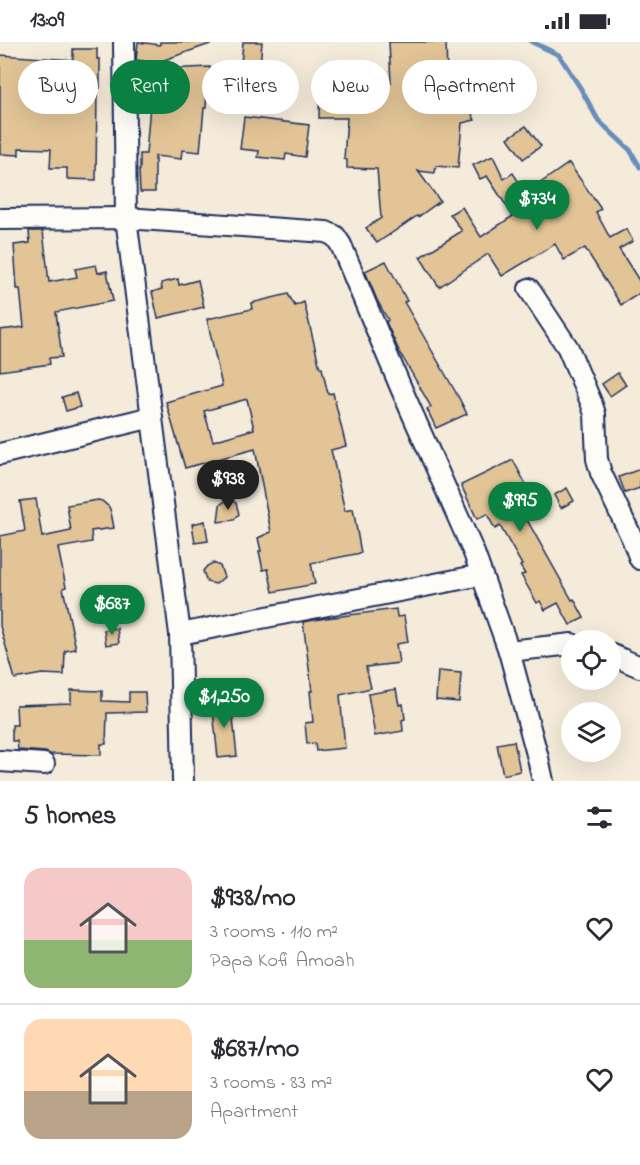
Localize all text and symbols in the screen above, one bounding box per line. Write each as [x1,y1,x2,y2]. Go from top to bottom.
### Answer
text: 13:09 [30,5,64,37]
chip: Buy [18,60,98,114]
chip: Rent [110,60,190,114]
chip: Filters [202,60,299,114]
chip: New [311,60,390,114]
chip: Apartment [402,60,537,114]
pin: $734 [501,180,573,231]
text: $734 [519,185,555,214]
pin: $938 [192,460,264,511]
text: $938 [211,465,245,494]
pin: $995 [484,482,556,533]
text: $995 [502,487,538,516]
pin: $687 [76,585,148,636]
text: $687 [94,590,130,619]
map controls [561,630,621,762]
button: locate [561,630,621,690]
pin: $1,250 [175,678,273,729]
text: $1,250 [198,683,250,712]
button: layers [561,702,621,762]
text: 5 homes [24,798,116,836]
icon: filters [583,801,616,834]
text: $938/mo [210,880,296,918]
icon: home [72,892,144,964]
icon: heart [583,912,616,945]
text: 3 rooms · 110 m² [210,918,338,947]
text: Papa Kofi Amoah [210,947,354,976]
text: $687/mo [210,1031,299,1069]
icon: home [72,1043,144,1115]
icon: heart [583,1063,616,1096]
text: 3 rooms · 83 m² [210,1069,332,1098]
text: Apartment [210,1098,298,1127]

